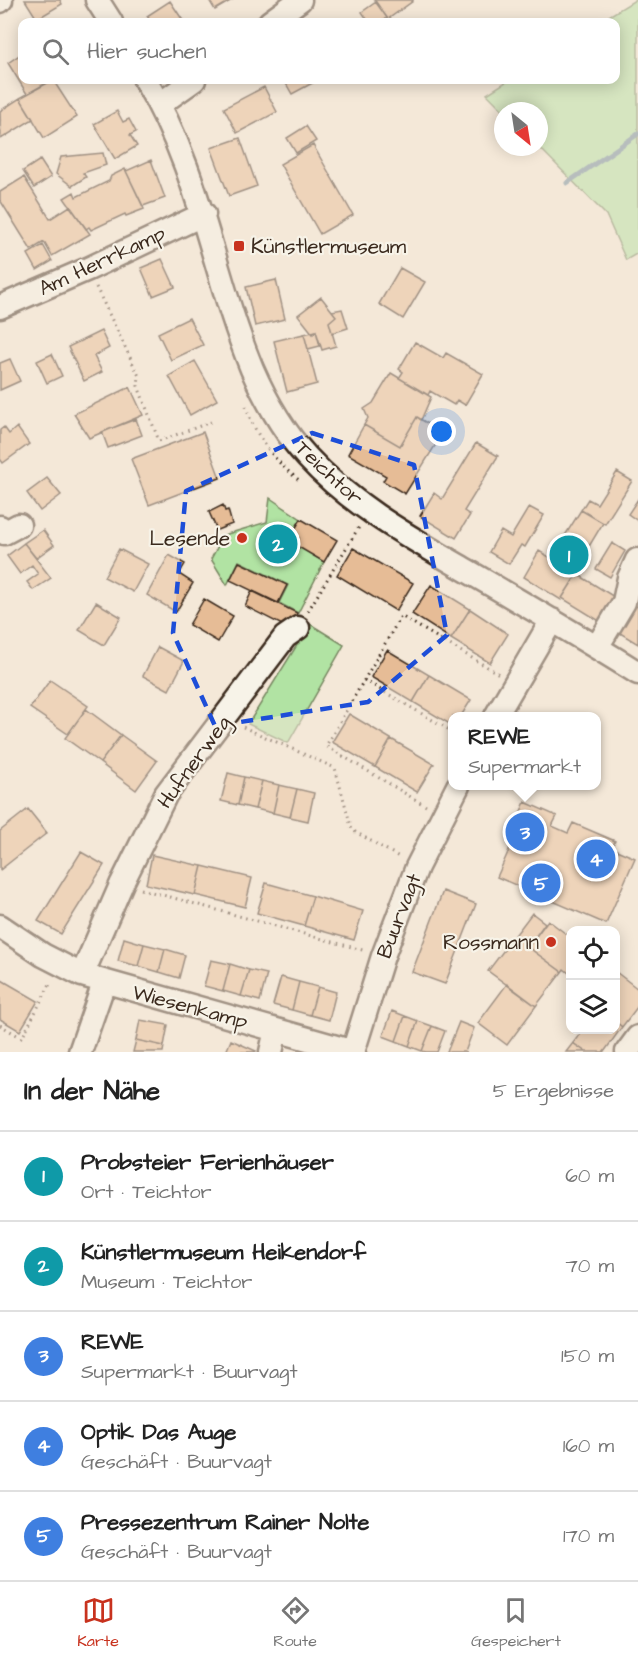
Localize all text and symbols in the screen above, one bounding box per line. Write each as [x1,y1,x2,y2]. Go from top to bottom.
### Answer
search box [18,18,620,84]
icon: search [39,35,72,68]
text: Hier suchen [87,36,206,67]
north arrow [494,102,548,156]
street label: Am Herrkamp [34,219,171,304]
place label: Künstlermuseum [251,232,407,261]
marker: Künstlermuseum [232,239,246,253]
your location [427,417,456,446]
street label: Teichtor [289,434,370,512]
pin: 2 [258,522,298,566]
place label: Lesende [150,524,230,553]
marker: Lesende [235,531,249,545]
pin: 1 [550,532,588,578]
street label: Hufnerweg [150,709,239,816]
popup [448,712,601,790]
text: REWE [468,722,530,753]
text: Supermarkt [468,753,581,781]
pin: 3 [506,810,544,854]
pin: 4 [576,836,616,882]
pin: 5 [522,860,560,906]
street label: Buurvagt [370,869,430,963]
map controls [566,926,620,1034]
button: locate [566,926,620,980]
place label: Rossmann [443,928,539,957]
marker: Rossmann [544,935,558,949]
street label: Wiesenkamp [129,978,251,1037]
button: layers [566,980,620,1034]
text: In der Nähe [24,1073,160,1109]
text: 5 Ergebnisse [493,1077,614,1105]
text: Probsteier Ferienhäuser [81,1147,334,1178]
text: 1 [42,1162,45,1190]
text: 60 m [565,1162,614,1190]
text: Ort · Teichtor [81,1178,212,1206]
text: Künstlermuseum Heikendorf [81,1237,366,1268]
text: 2 [38,1252,49,1280]
text: 70 m [566,1252,614,1280]
text: Museum · Teichtor [81,1268,252,1296]
text: REWE [81,1327,143,1358]
text: 3 [38,1342,49,1370]
text: 150 m [561,1342,614,1370]
text: Supermarkt · Buurvagt [81,1358,297,1386]
text: Optik Das Auge [81,1417,236,1448]
text: 4 [37,1432,50,1460]
text: 160 m [563,1432,614,1460]
text: Geschäft · Buurvagt [81,1448,272,1476]
text: Pressezentrum Rainer Nolte [81,1507,369,1538]
text: 5 [36,1522,51,1550]
text: 170 m [563,1522,614,1550]
text: Geschäft · Buurvagt [81,1538,272,1566]
tab: Karte [77,1594,119,1652]
tab: Route [273,1594,317,1652]
tab: Gespeichert [471,1594,561,1652]

